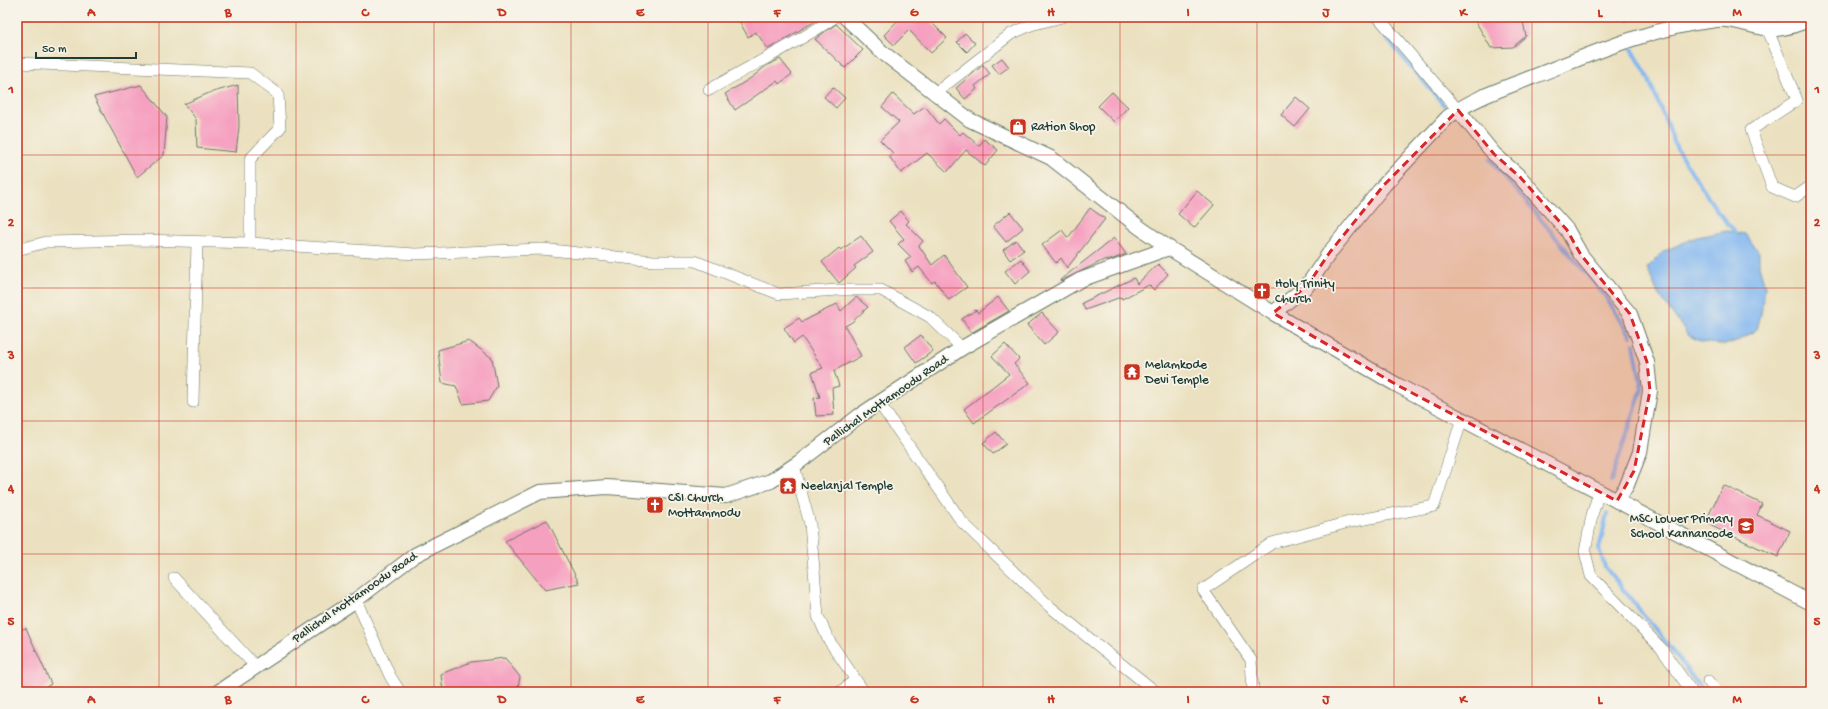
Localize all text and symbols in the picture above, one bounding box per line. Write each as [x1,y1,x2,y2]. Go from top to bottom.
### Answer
text: A [86,6,96,21]
text: B [224,6,233,21]
text: C [360,6,370,21]
text: D [497,6,507,21]
text: E [636,6,645,21]
text: F [773,6,782,21]
text: G [910,6,919,21]
text: H [1047,6,1055,21]
text: I [1186,6,1190,21]
text: J [1322,6,1331,21]
text: K [1458,6,1468,21]
text: L [1598,6,1604,21]
text: M [1732,6,1742,21]
scale bar [36,34,136,60]
text: 50 m [42,43,67,57]
text: 1 [7,83,14,98]
text: 1 [1813,83,1820,98]
shop icon: Ration Shop [1008,117,1028,137]
place label: Ration Shop [1031,120,1096,135]
text: 2 [8,216,15,231]
text: 2 [1814,216,1821,231]
place label: Holy Trinity Church [1275,277,1335,307]
church icon: Holy Trinity Church [1252,281,1272,301]
text: 3 [7,349,15,364]
text: 3 [1813,349,1821,364]
street label: Pallichal Mottamoodu Road [820,351,952,450]
place label: Melamkode Devi Temple [1144,358,1209,388]
temple icon: Melamkode Devi Temple [1122,362,1142,382]
temple icon: Neelanjal Temple [778,476,798,496]
place label: Neelanjal Temple [801,479,893,494]
text: 4 [7,482,15,497]
text: 4 [1813,482,1821,497]
place label: CSI Church Mottammodu [668,491,741,521]
church icon: CSI Church Mottammodu [645,495,665,515]
place label: MSC Lower Primary School Kannancode [1630,512,1734,542]
school or university icon: MSC Lower Primary School Kannancode [1736,516,1756,536]
street label: Pallichal Mottamoodu Road [289,548,421,647]
text: 5 [8,615,15,630]
text: 5 [1814,615,1821,630]
text: A [86,693,96,708]
text: B [224,693,233,708]
text: C [360,693,370,708]
text: D [497,693,507,708]
text: E [636,693,645,708]
text: F [773,693,782,708]
text: G [910,693,919,708]
text: H [1047,693,1055,708]
text: I [1186,693,1190,708]
text: J [1322,693,1331,708]
text: K [1458,693,1468,708]
text: L [1598,693,1604,708]
text: M [1732,693,1742,708]

